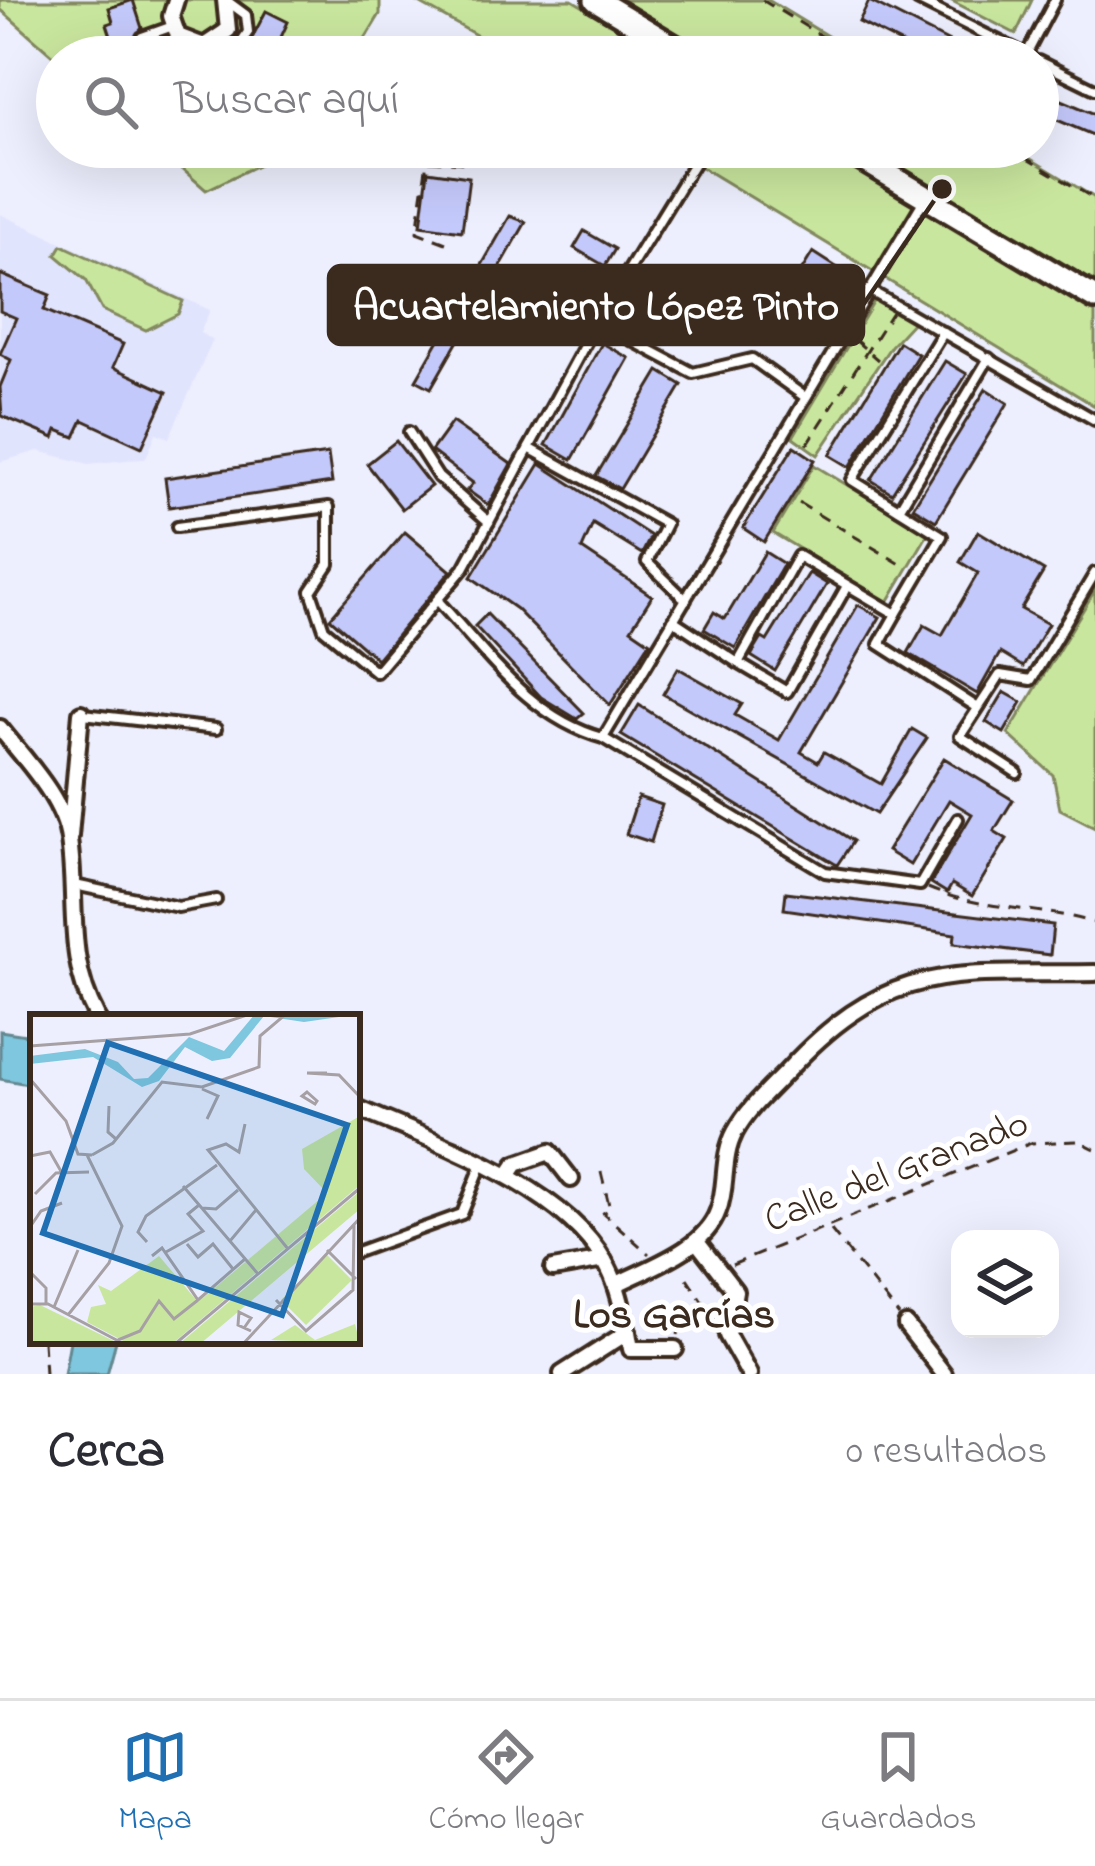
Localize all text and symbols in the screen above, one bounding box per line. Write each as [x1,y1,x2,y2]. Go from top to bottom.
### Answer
search box [36,36,1059,168]
icon: search [78,69,144,135]
text: Buscar aquí [174,69,399,135]
callout: Acuartelamiento López Pinto [329,266,863,344]
text: Acuartelamiento López Pinto [353,278,839,339]
inset map [30,1014,360,1344]
street label: Calle del Granado [757,1096,1037,1250]
map controls [951,1230,1059,1338]
button: layers [951,1230,1059,1338]
district label: Los Garcías [573,1286,775,1347]
text: Cerca [48,1415,165,1490]
text: 0 resultados [846,1424,1047,1481]
tab: Mapa [118,1724,192,1844]
tab: Cómo llegar [429,1724,584,1844]
tab: Guardados [820,1724,977,1844]

